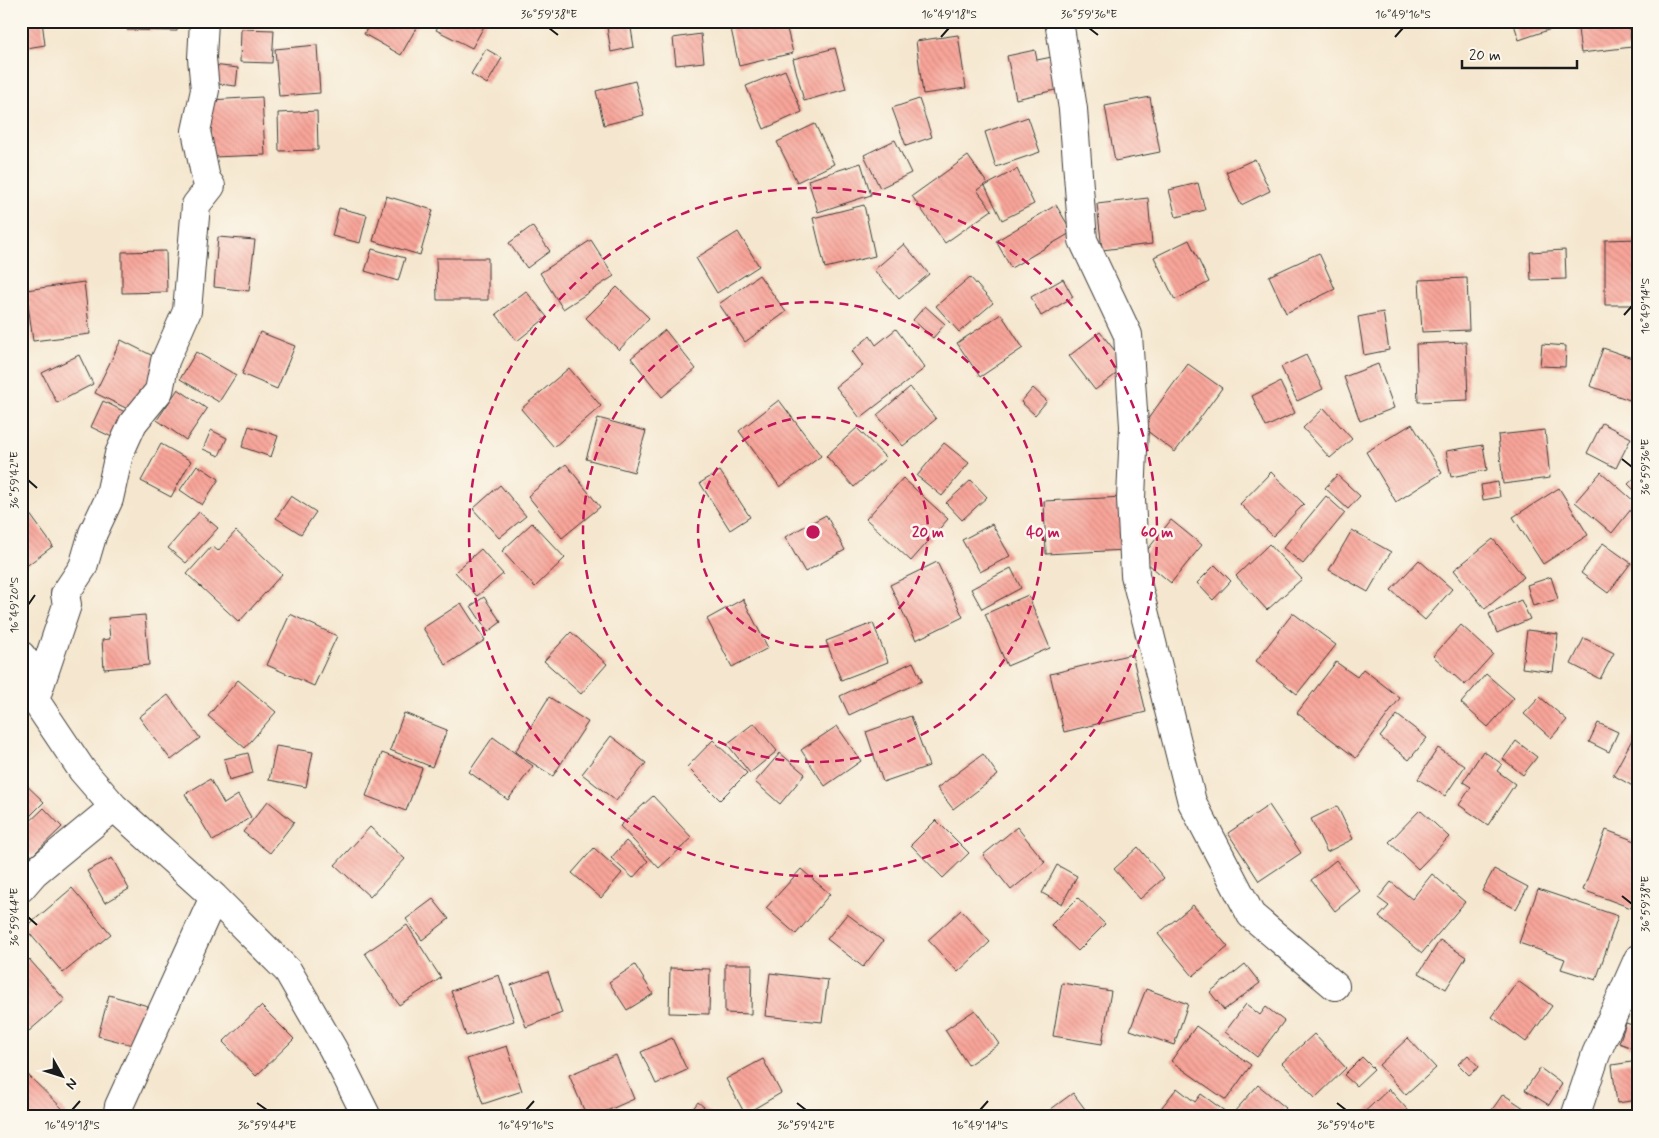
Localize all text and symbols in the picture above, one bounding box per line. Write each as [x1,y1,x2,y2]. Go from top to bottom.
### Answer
text: 36°59'38"E [521,7,577,23]
text: 16°49'18"S [921,7,977,23]
text: 36°59'36"E [1061,7,1117,23]
text: 16°49'16"S [1375,7,1431,23]
scale bar [1462,38,1576,70]
text: 20 m [1469,46,1501,66]
text: 16°49'14"S [1638,277,1654,334]
text: 36°59'36"E [1638,439,1654,495]
text: 36°59'42"E [7,451,23,509]
centre of rings [804,523,822,541]
text: 20 m [912,523,944,543]
text: 40 m [1026,523,1060,543]
text: 60 m [1141,523,1173,543]
text: 16°49'20"S [7,576,23,633]
text: 36°59'38"E [1638,876,1654,932]
text: 36°59'44"E [7,888,23,946]
north arrow [38,1050,88,1100]
text: N [61,1074,81,1093]
text: 16°49'18"S [44,1118,100,1134]
text: 36°59'44"E [238,1118,296,1134]
text: 16°49'16"S [498,1118,554,1134]
text: 36°59'42"E [777,1118,835,1134]
text: 16°49'14"S [952,1118,1009,1134]
text: 36°59'40"E [1317,1118,1375,1134]

